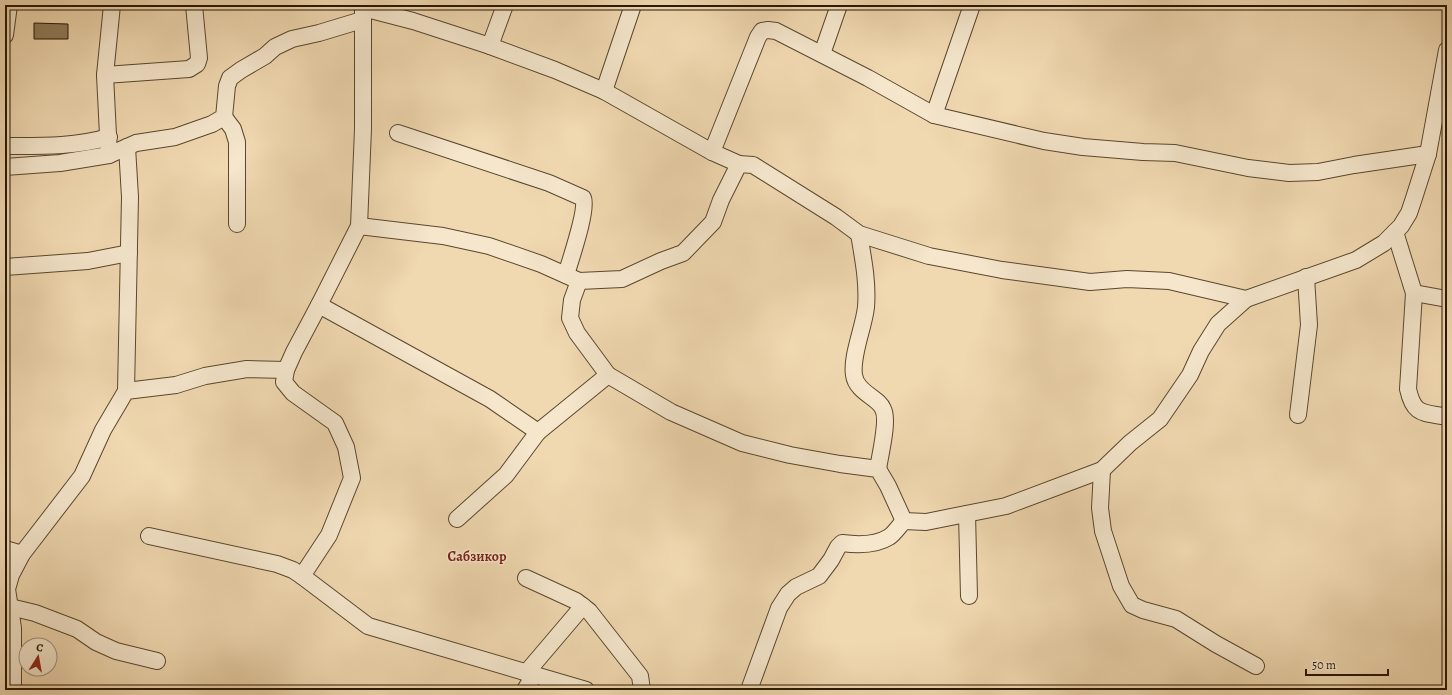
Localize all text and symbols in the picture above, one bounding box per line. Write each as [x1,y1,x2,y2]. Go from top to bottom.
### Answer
district label: Сабзикор [448,547,507,566]
north arrow [18,637,58,677]
text: С [35,640,45,656]
scale bar [1306,651,1388,677]
text: 50 m [1312,657,1336,673]

